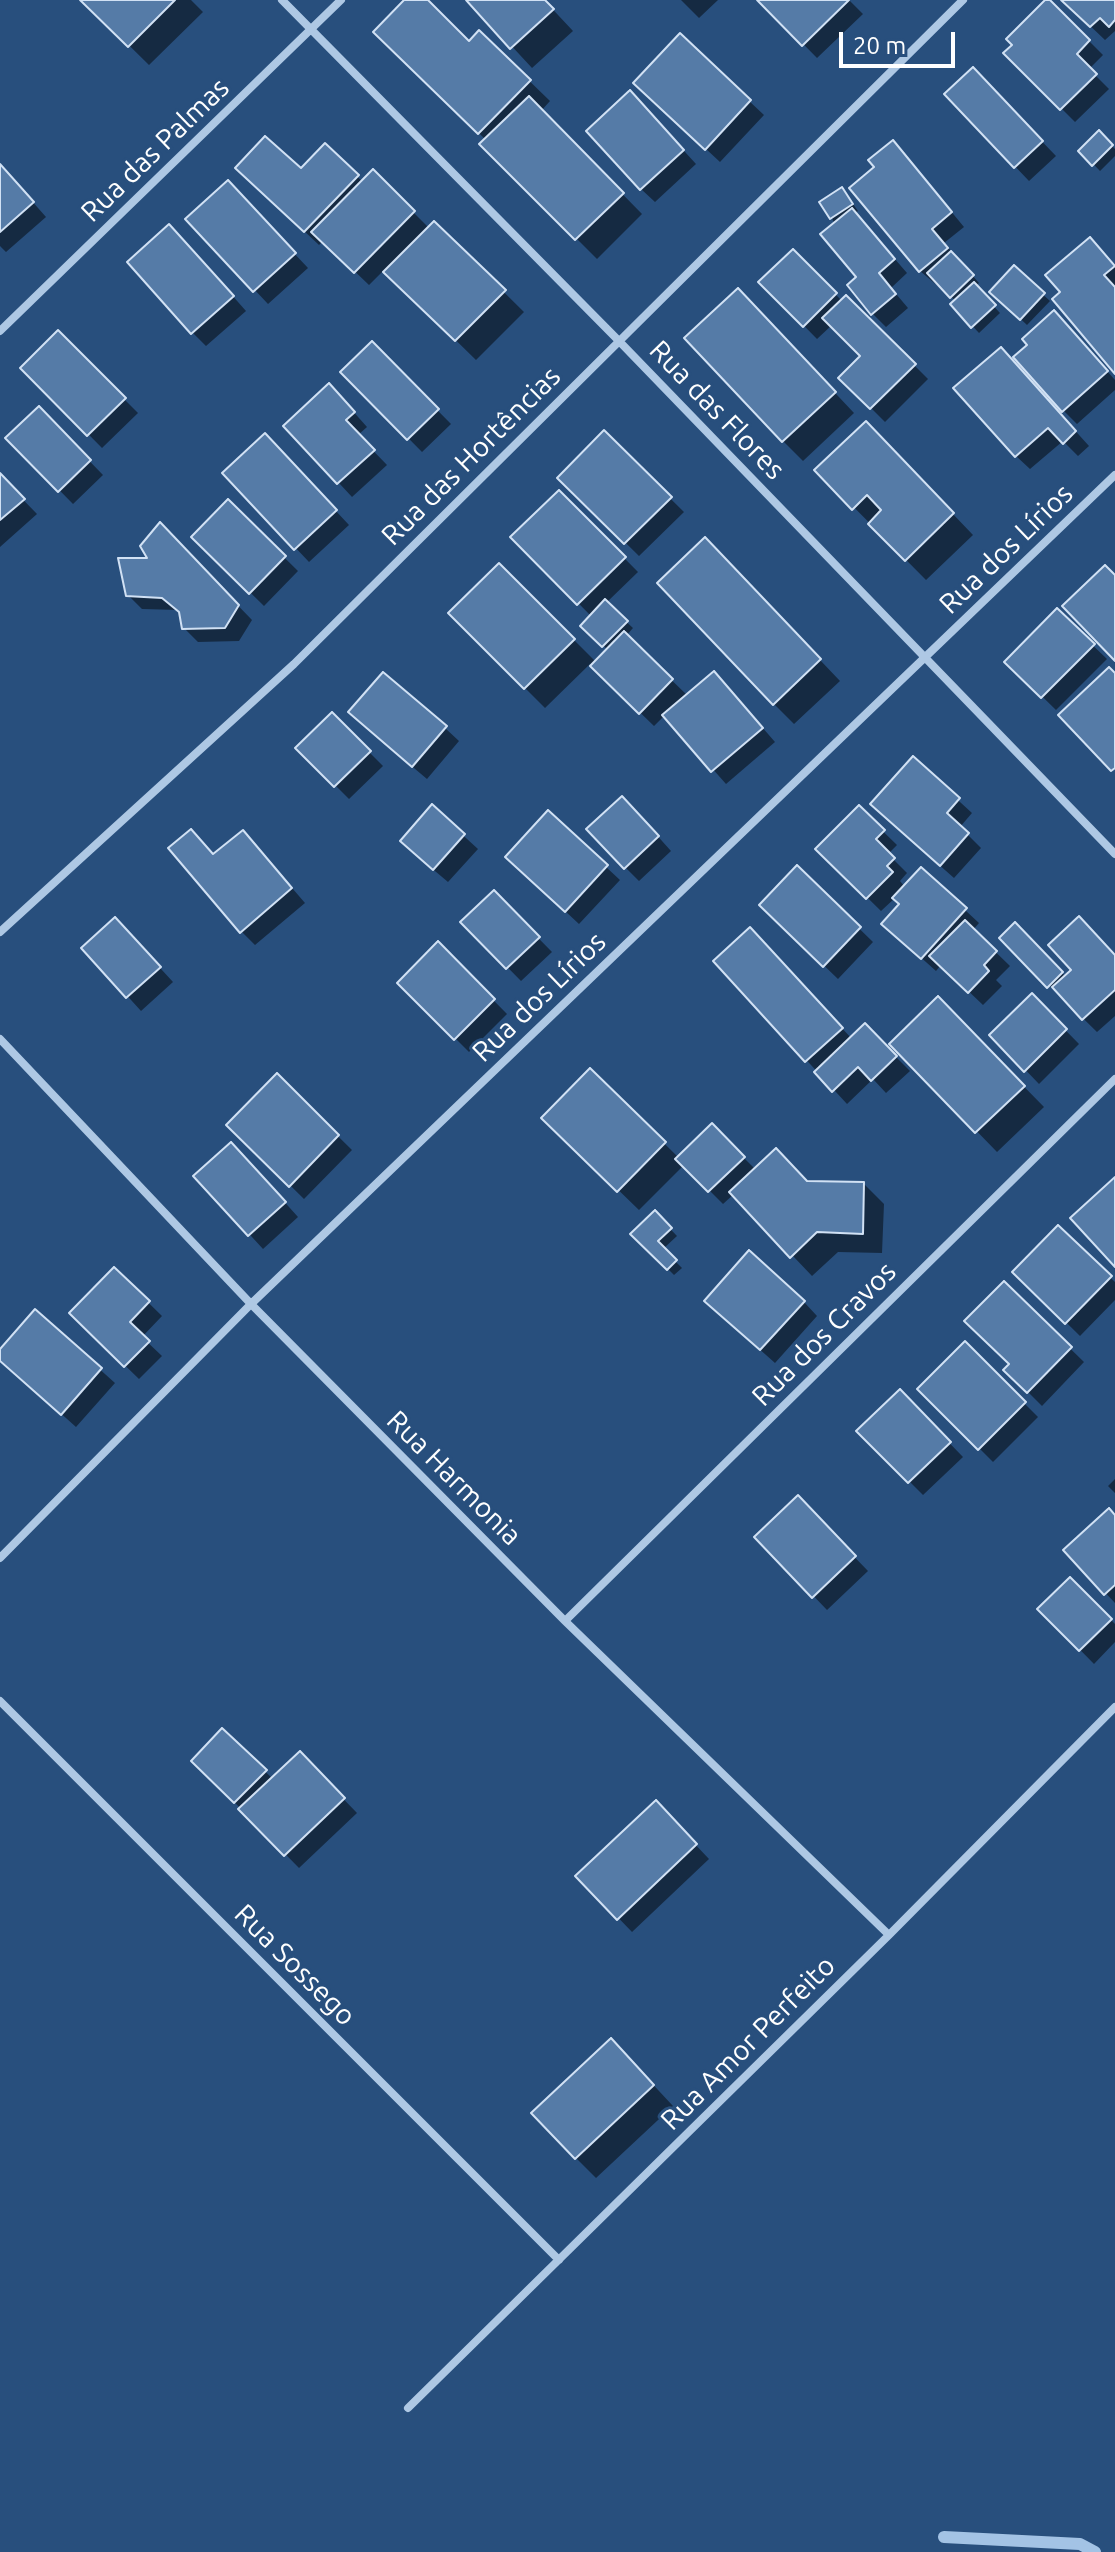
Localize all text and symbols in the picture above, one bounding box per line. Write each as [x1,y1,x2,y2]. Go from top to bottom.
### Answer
scale bar [843,16,959,66]
text: 20 m [853,32,906,59]
street label: Rua das Palmas [74,71,236,229]
street label: Rua das Flores [642,334,792,486]
street label: Rua das Hortências [375,360,567,552]
street label: Rua dos Lírios [932,477,1080,621]
street label: Rua dos Lírios [465,925,613,1069]
street label: Rua dos Cravos [745,1255,903,1413]
street label: Rua Harmonia [380,1404,528,1552]
street label: Rua Sossego [227,1897,363,2033]
street label: Rua Amor Perfeito [654,1949,842,2137]

